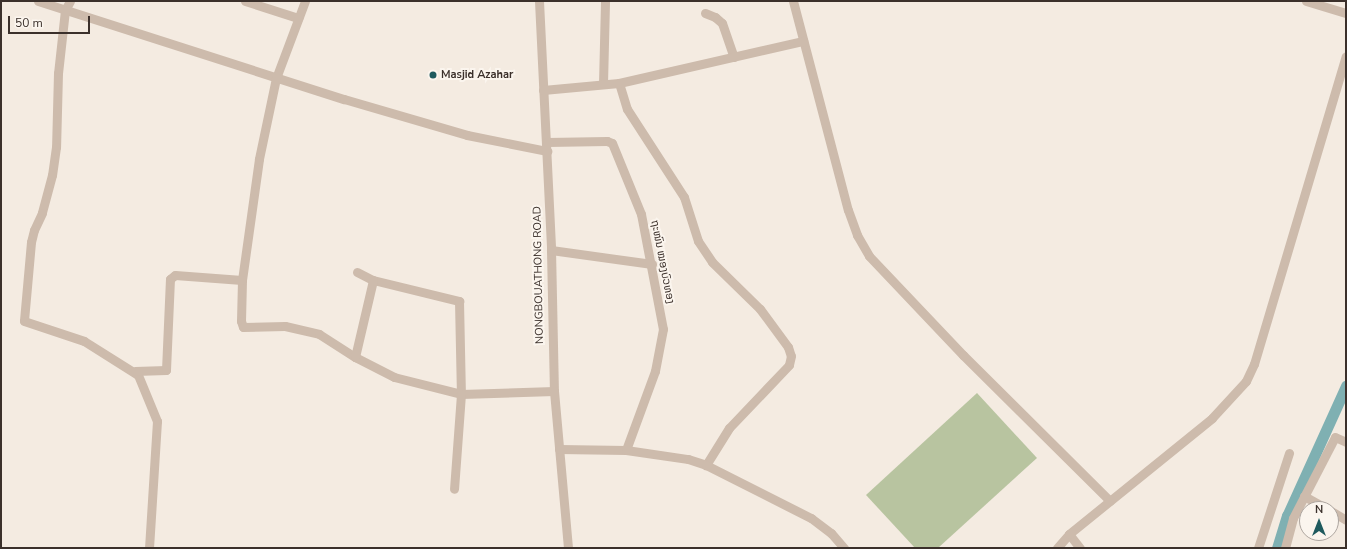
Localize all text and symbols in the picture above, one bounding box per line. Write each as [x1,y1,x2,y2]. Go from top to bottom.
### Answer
scale bar [10,8,92,34]
text: 50 m [15,15,43,31]
place label: Masjid Azahar [441,68,513,82]
marker: Masjid Azahar [428,70,438,80]
street label: NONGBOUATHONG ROAD [531,206,547,344]
street label: ຖະໜົນ ໝອງບົວທອງ [647,219,677,305]
north arrow [1299,501,1339,541]
text: N [1315,502,1323,517]

